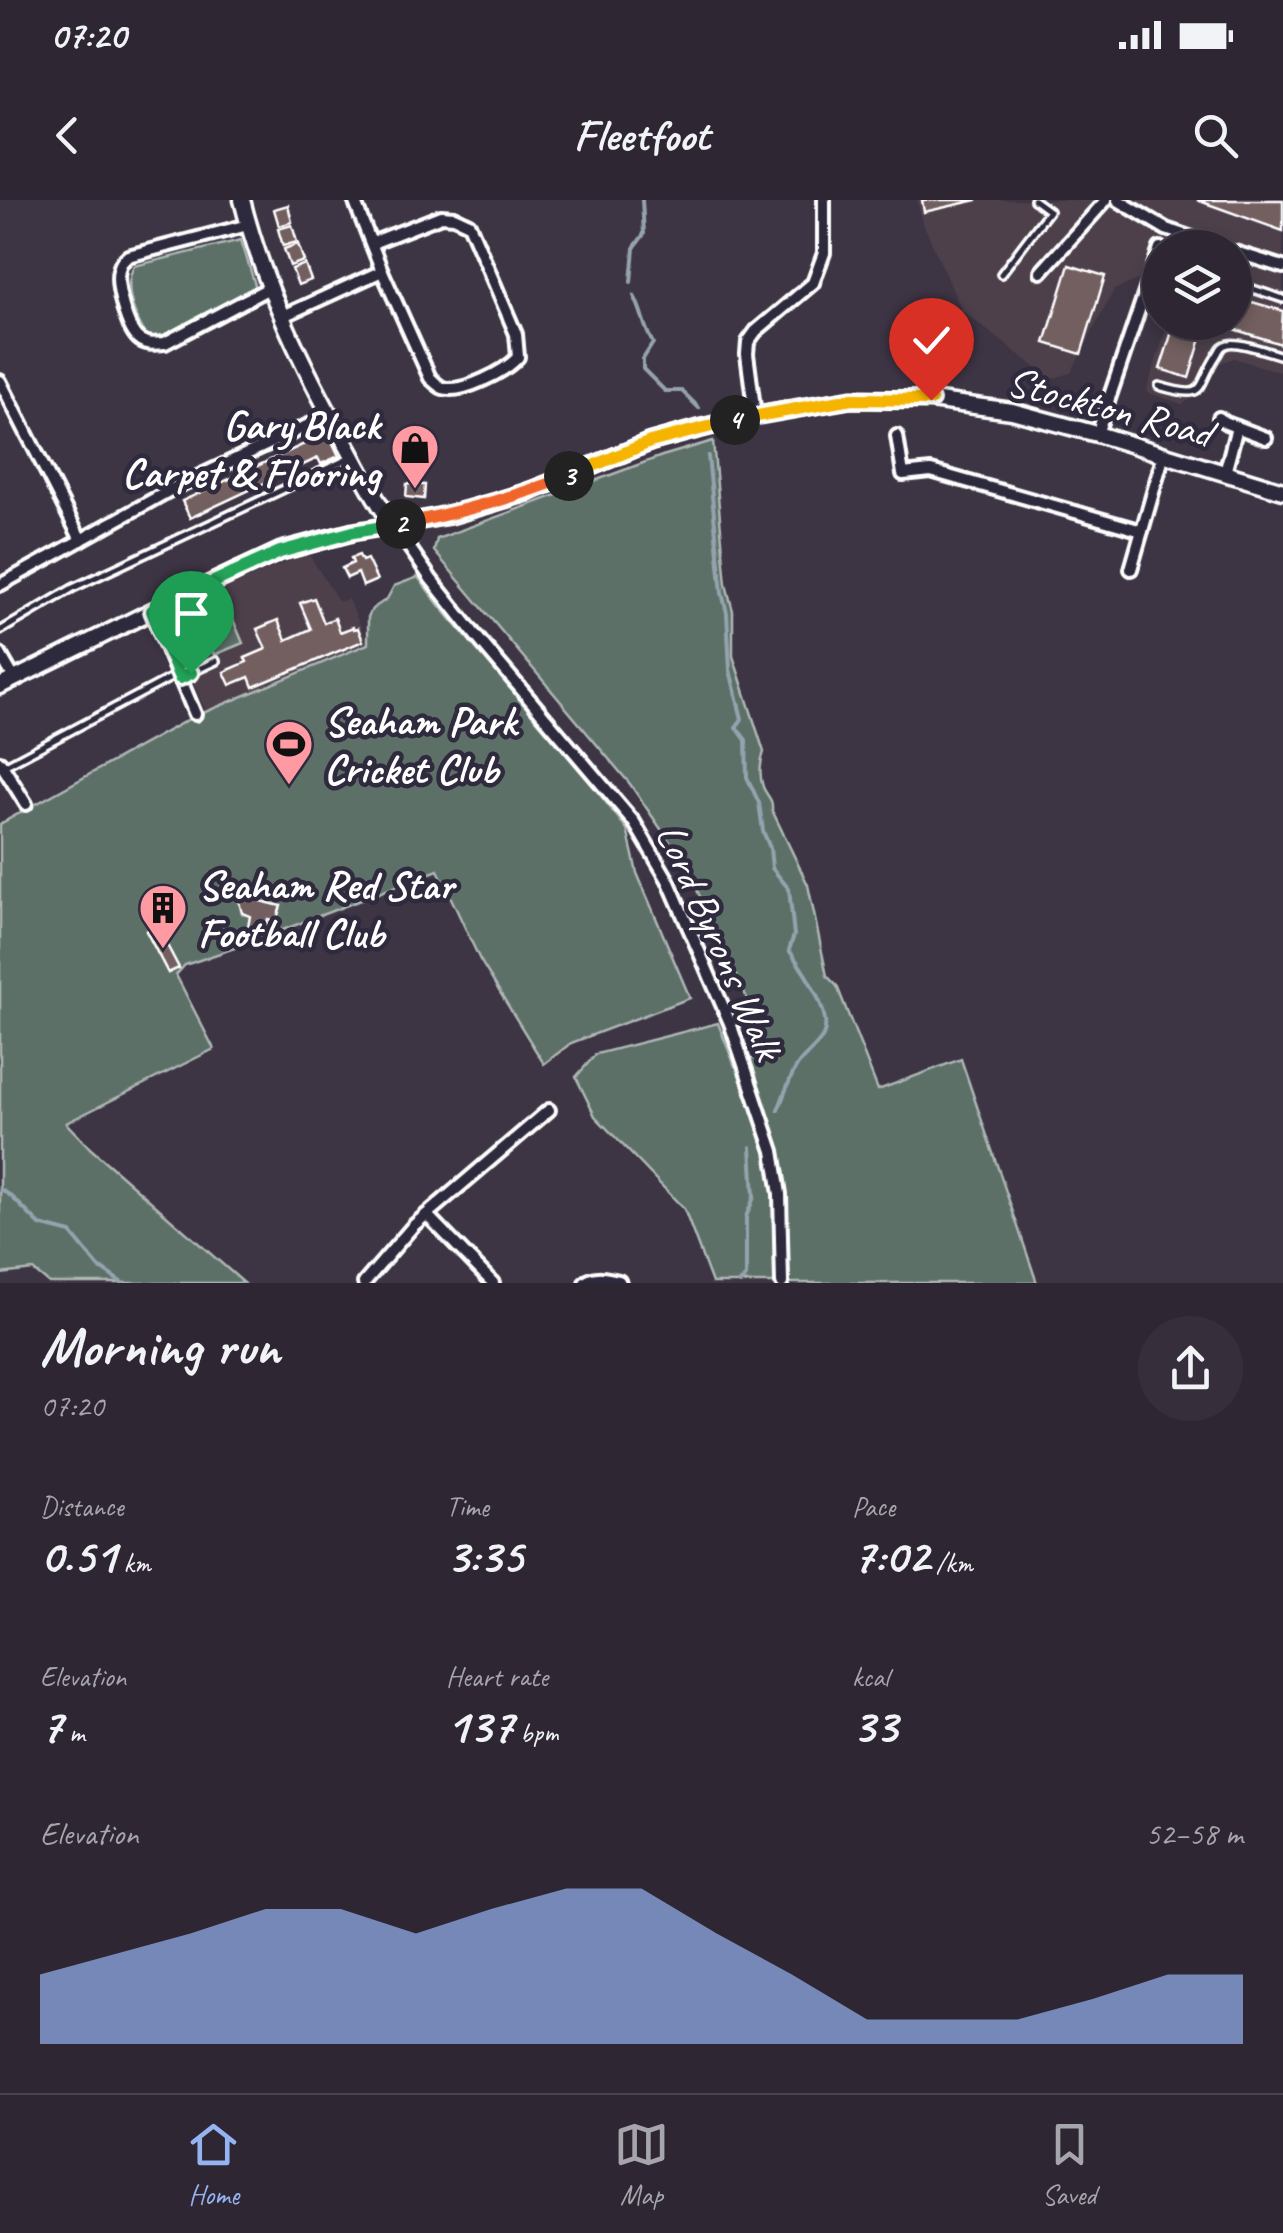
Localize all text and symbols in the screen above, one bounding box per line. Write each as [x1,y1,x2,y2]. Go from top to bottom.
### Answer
text: 07:20 [50,12,126,59]
text: Fleetfoot [574,107,709,164]
icon: back [40,108,95,163]
icon: search [1188,108,1243,163]
map controls [1142,230,1252,340]
button: layers [1142,230,1252,340]
pin [889,298,974,401]
icon: check [904,313,959,368]
street label: Stockton Road [1001,355,1223,462]
pin: 4 [710,395,760,445]
place label: Gary Black Carpet & Flooring [122,399,383,500]
text: 4 [729,402,741,437]
shop icon: Gary Black Carpet & Flooring [389,422,441,490]
pin: 3 [544,451,594,501]
text: 3 [563,458,575,493]
pin: 2 [376,499,426,549]
text: 2 [395,506,407,541]
pin [149,571,234,674]
icon: arrive [164,586,219,641]
place label: Seaham Park Cricket Club [324,695,520,796]
sports icon: Seaham Park Cricket Club [263,718,315,786]
street label: Lord Byrons Walk [644,815,796,1070]
place label: Seaham Red Star Football Club [198,859,457,960]
building icon: Seaham Red Star Football Club [137,882,189,950]
text: Morning run [40,1312,280,1382]
button: share [1138,1316,1243,1421]
text: 07:20 [40,1385,104,1426]
text: Distance [40,1489,124,1524]
text: Time [446,1489,489,1524]
text: Pace [852,1489,895,1524]
text: 0.51 [40,1524,117,1587]
text: 3:35 [446,1524,523,1587]
text: 7:02 [852,1524,929,1587]
text: km [117,1545,151,1580]
text: /km [929,1545,973,1580]
text: Elevation [40,1659,126,1694]
text: Heart rate [446,1659,548,1694]
text: kcal [852,1659,889,1694]
text: 7 [40,1694,62,1757]
text: 137 [446,1694,513,1757]
text: 33 [852,1694,897,1757]
text: m [62,1715,85,1750]
text: bpm [513,1715,559,1750]
text: Elevation [40,1813,138,1854]
text: 52–58 m [1145,1813,1243,1854]
tab: Home [186,2117,241,2212]
tab: Map [614,2117,669,2212]
tab: Saved [1042,2117,1097,2212]

